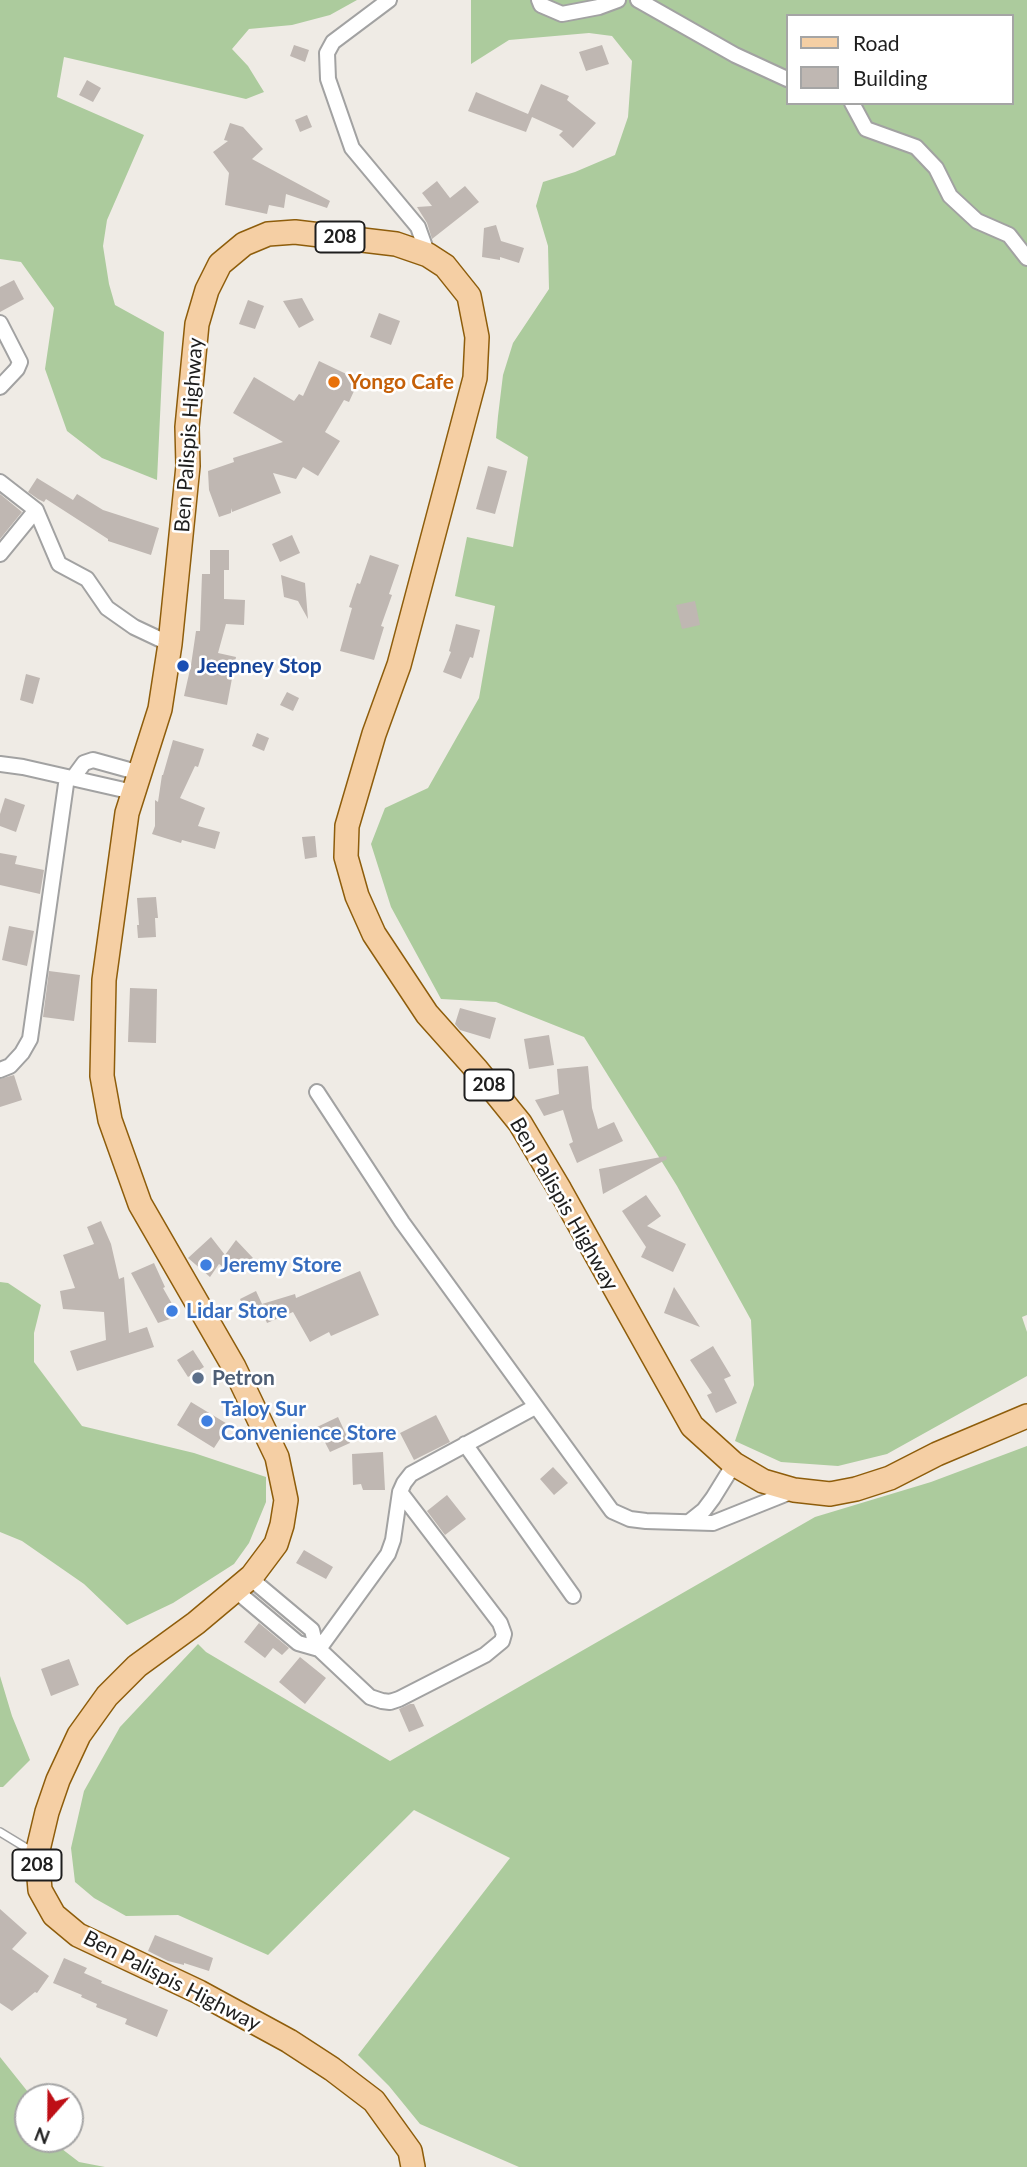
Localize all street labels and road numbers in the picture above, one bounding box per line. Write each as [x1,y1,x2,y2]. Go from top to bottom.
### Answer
road number: 208 [316,221,364,252]
street label: Ben Palispis Highway [170,337,208,533]
road number: 208 [464,1070,514,1100]
street label: Ben Palispis Highway [504,1113,624,1295]
road number: 208 [12,1850,61,1881]
street label: Ben Palispis Highway [79,1925,265,2037]

